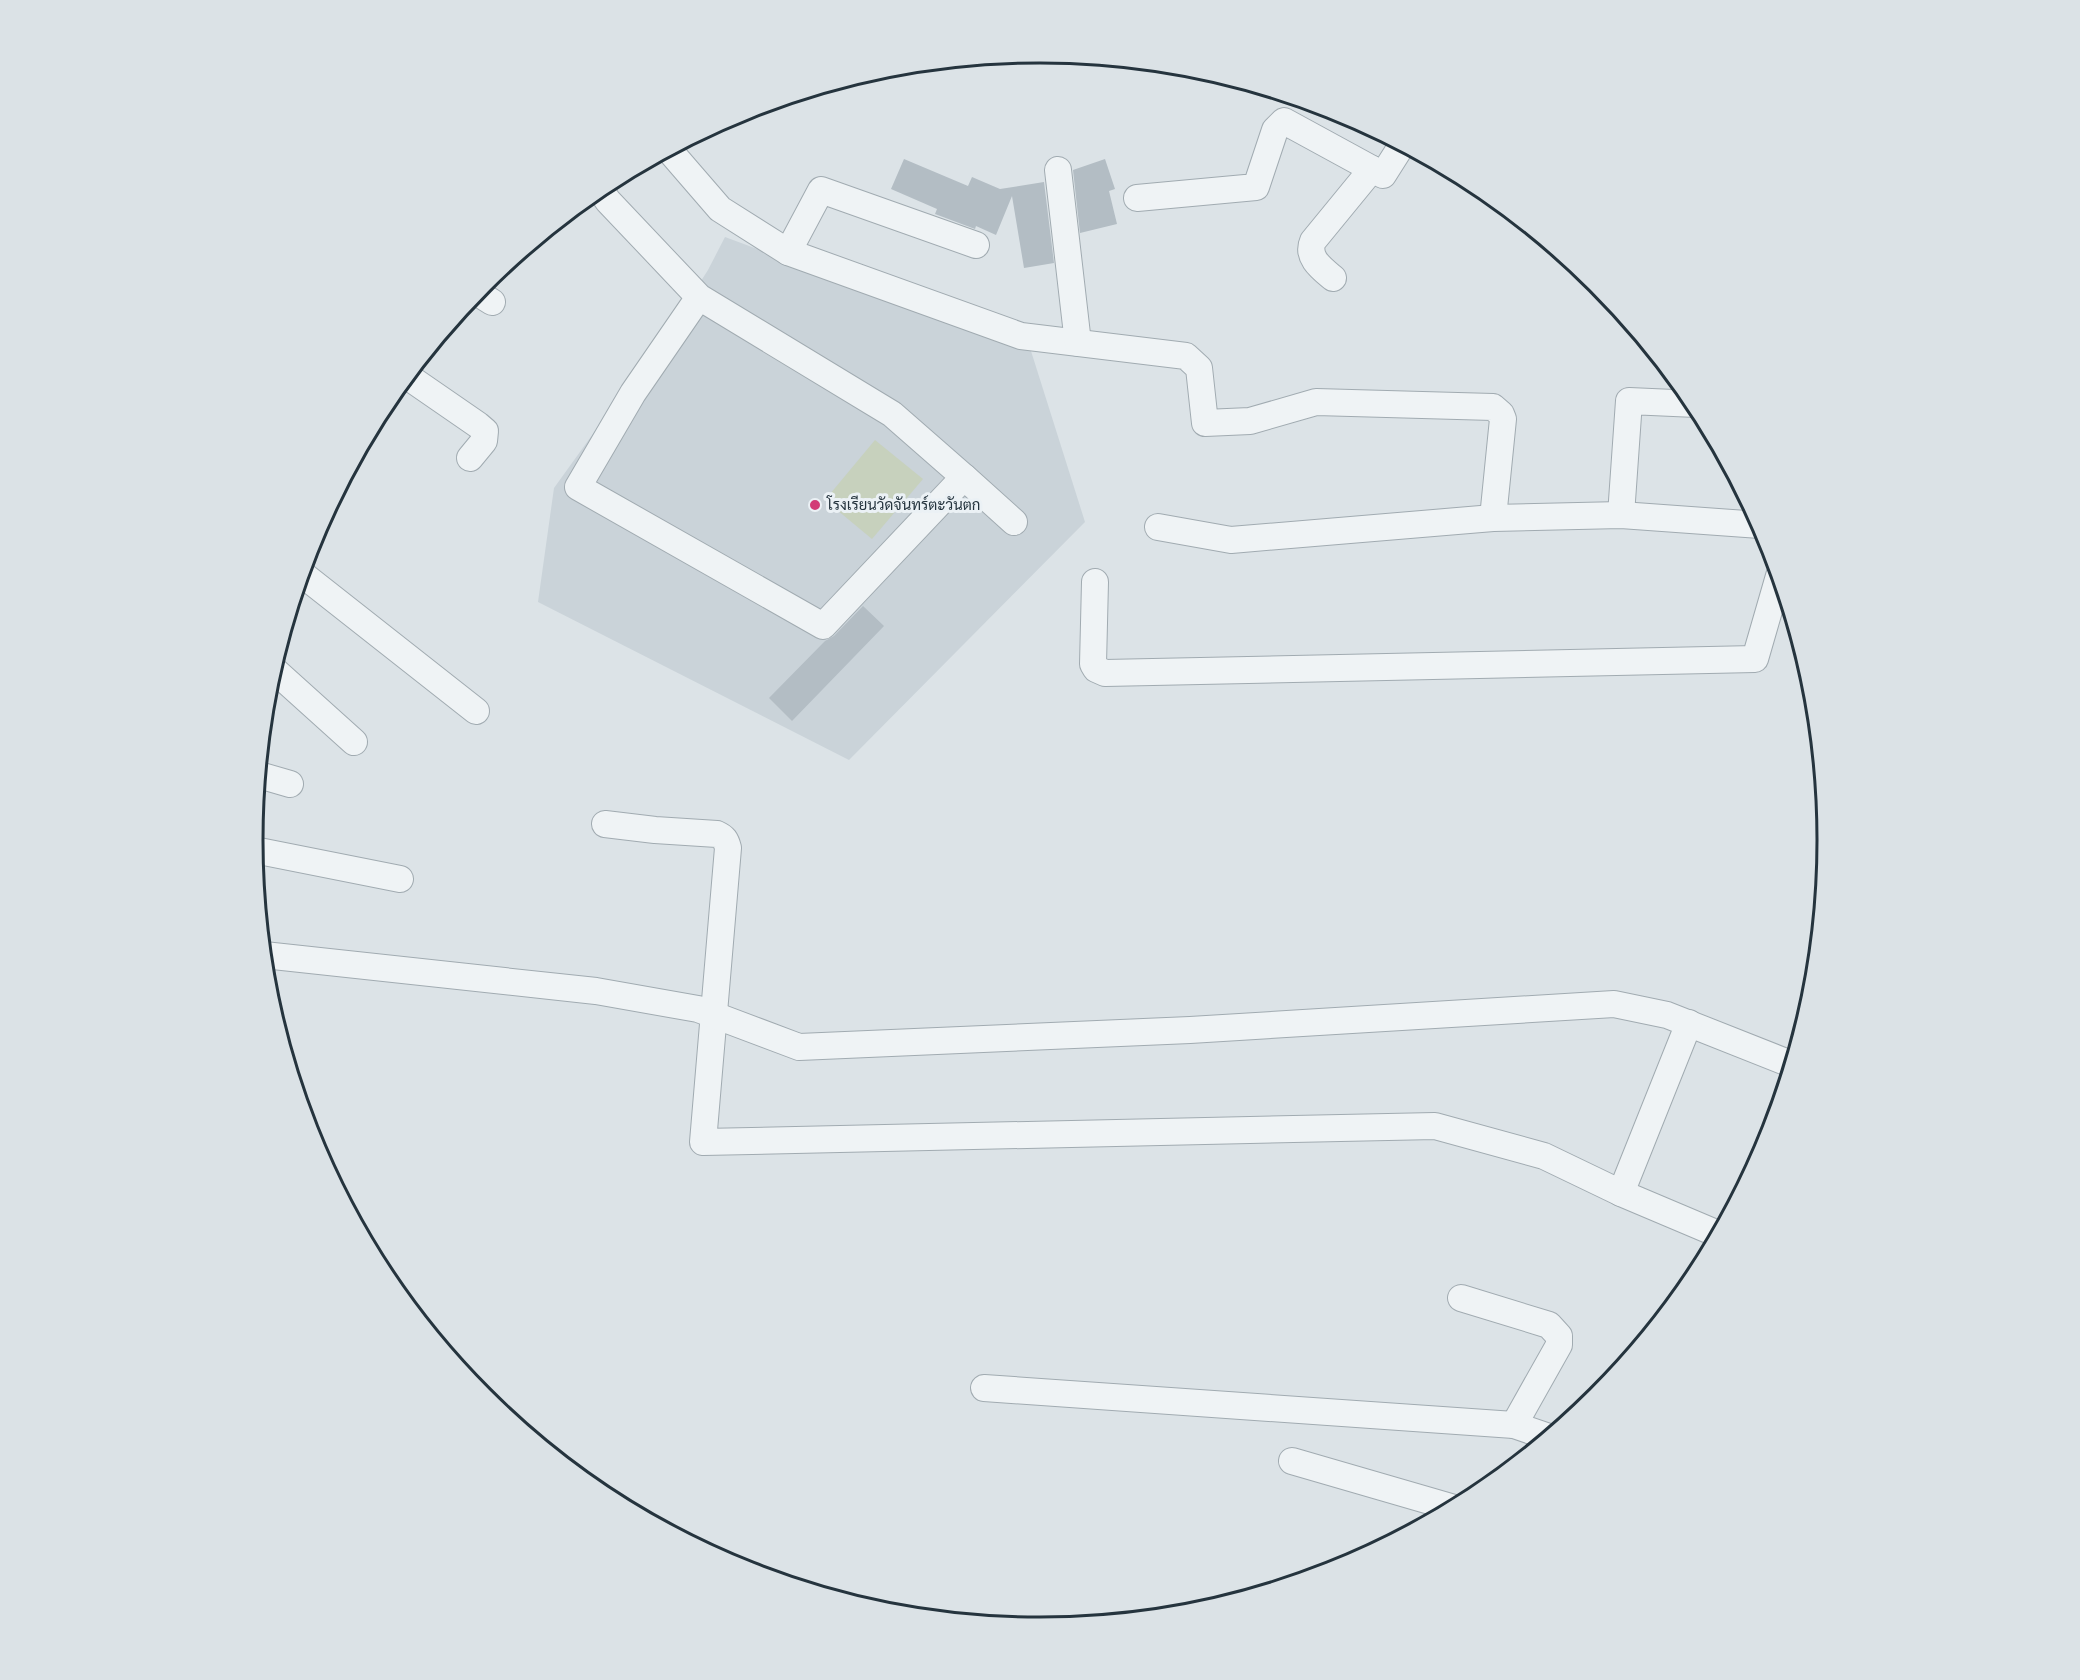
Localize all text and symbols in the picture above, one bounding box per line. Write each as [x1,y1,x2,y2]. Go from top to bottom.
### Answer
place label: โรงเรียนวัดจันทร์ตะวันตก [826,495,980,514]
marker: โรงเรียนวัดจันทร์ตะวันตก [808,498,822,512]

